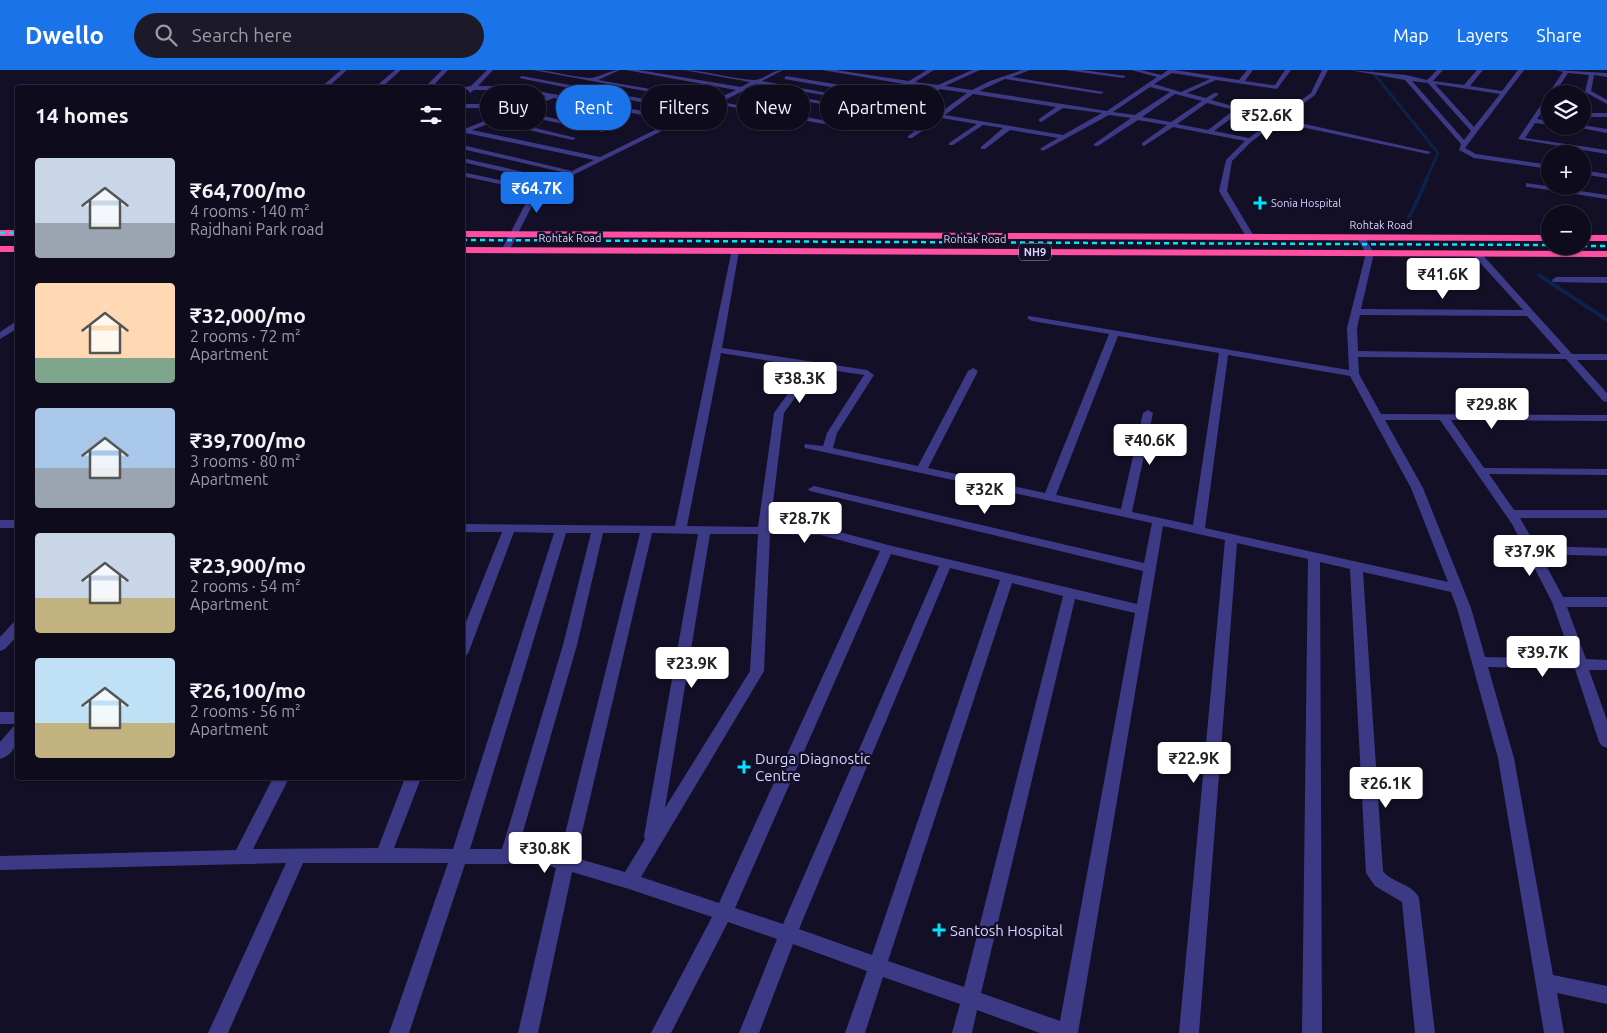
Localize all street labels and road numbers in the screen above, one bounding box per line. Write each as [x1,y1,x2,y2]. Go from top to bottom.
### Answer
street label: Rohtak Road [1350,219,1412,231]
street label: Rohtak Road [539,232,601,244]
street label: Rohtak Road [944,233,1006,245]
road number: NH9 [1019,243,1051,260]

